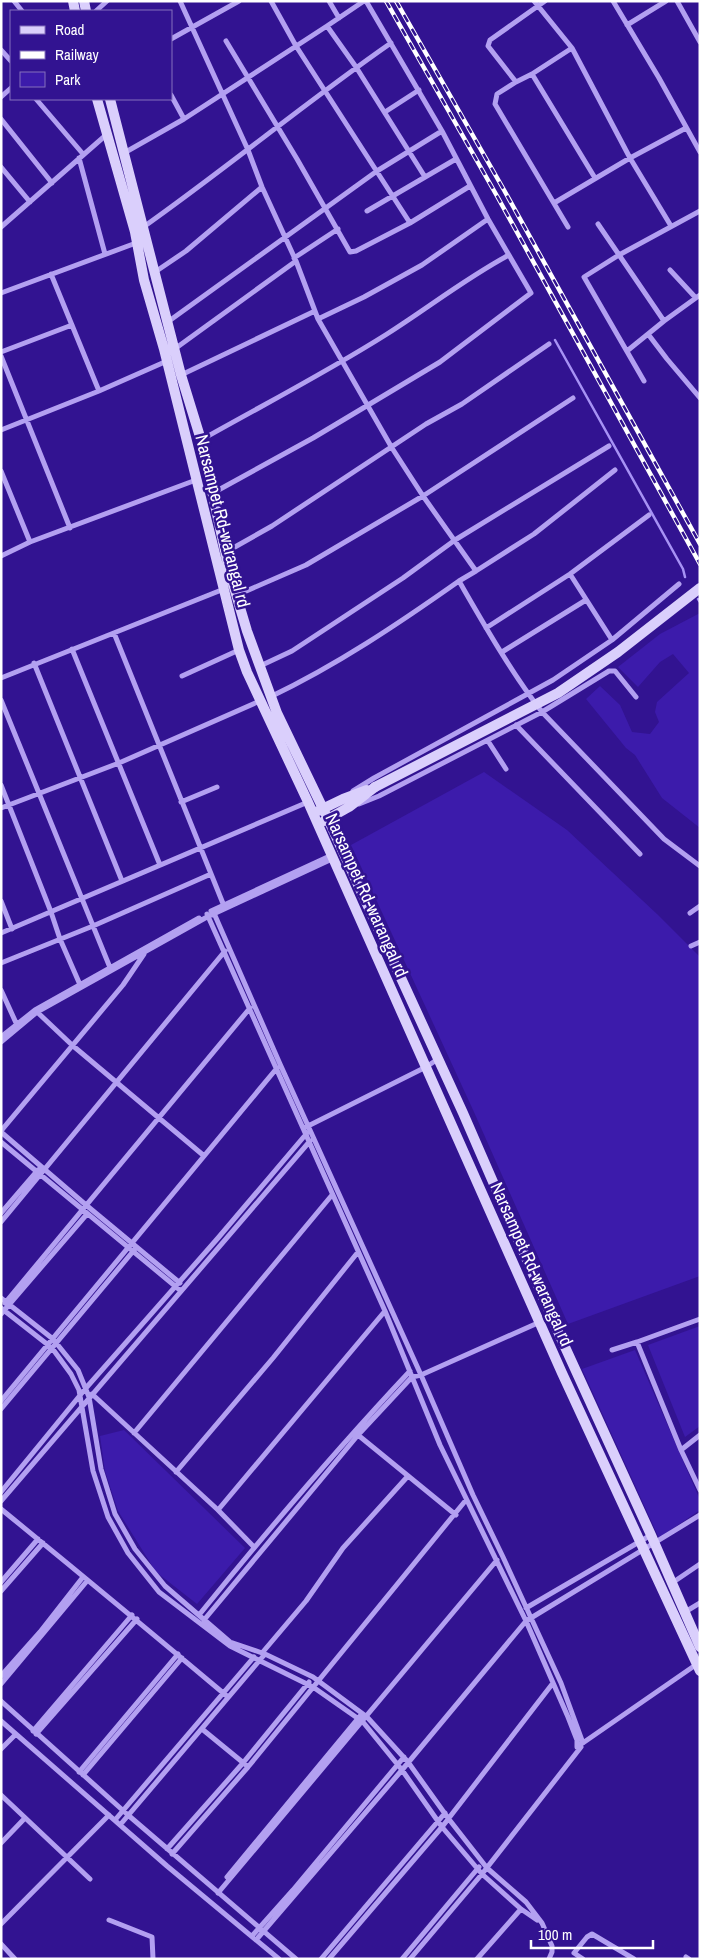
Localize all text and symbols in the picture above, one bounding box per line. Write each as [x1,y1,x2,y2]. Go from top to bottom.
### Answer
legend [10,10,172,100]
text: Road [55,19,84,40]
text: Railway [55,44,100,65]
text: Park [55,69,81,90]
street label: Narsampet Rd-warangal rd [189,432,257,610]
street label: Narsampet Rd-warangal rd [320,809,414,981]
street label: Narsampet Rd-warangal rd [485,1178,579,1350]
scale bar [531,1918,654,1950]
text: 100 m [538,1924,572,1945]

